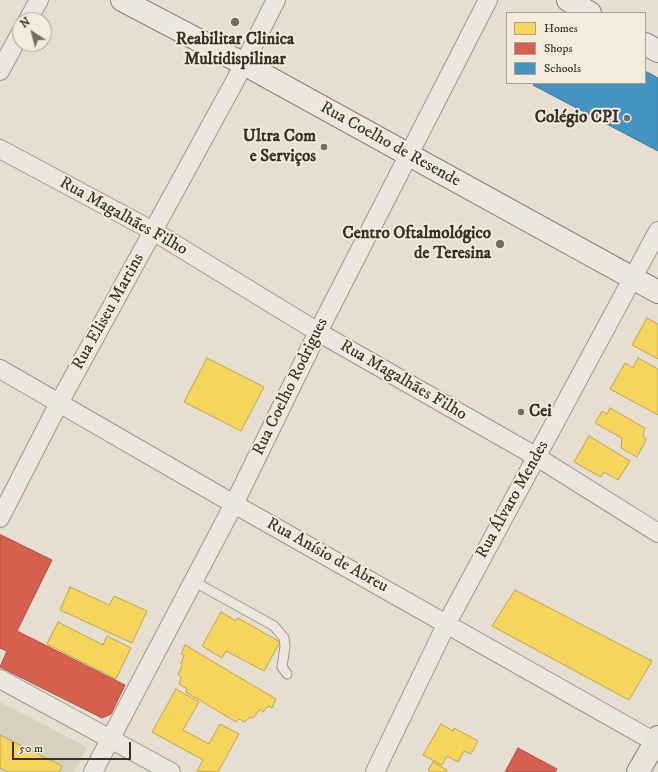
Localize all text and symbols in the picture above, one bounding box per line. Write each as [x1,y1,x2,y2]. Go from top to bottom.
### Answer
north arrow [12,12,52,52]
legend [506,12,646,84]
text: N [18,15,33,31]
marker: Reabilitar Clinica Multidispilinar [229,16,241,28]
text: Homes [544,21,578,36]
place label: Reabilitar Clinica Multidispilinar [176,30,294,70]
text: Shops [544,41,572,56]
text: Schools [544,61,581,76]
street label: Rua Coelho de Resende [316,98,464,192]
place label: Colégio CPI [535,108,619,128]
marker: Colégio CPI [622,113,632,123]
place label: Ultra Com e Serviços [243,127,316,167]
marker: Ultra Com e Serviços [319,142,329,152]
street label: Rua Magalhães Filho [55,173,191,261]
place label: Centro Oftalmológico de Teresina [342,224,491,264]
marker: Centro Oftalmológico de Teresina [494,238,506,250]
street label: Rua Eliseu Martins [69,250,149,374]
street label: Rua Coelho Rodrigues [249,315,333,459]
street label: Rua Magalhães Filho [336,336,470,426]
place label: Cei [529,402,552,422]
marker: Cei [516,407,526,417]
street label: Rua Álvaro Mendes [472,438,554,562]
street label: Rua Anísio de Abreu [263,514,391,598]
scale bar [14,734,133,760]
text: 50 m [19,741,43,756]

